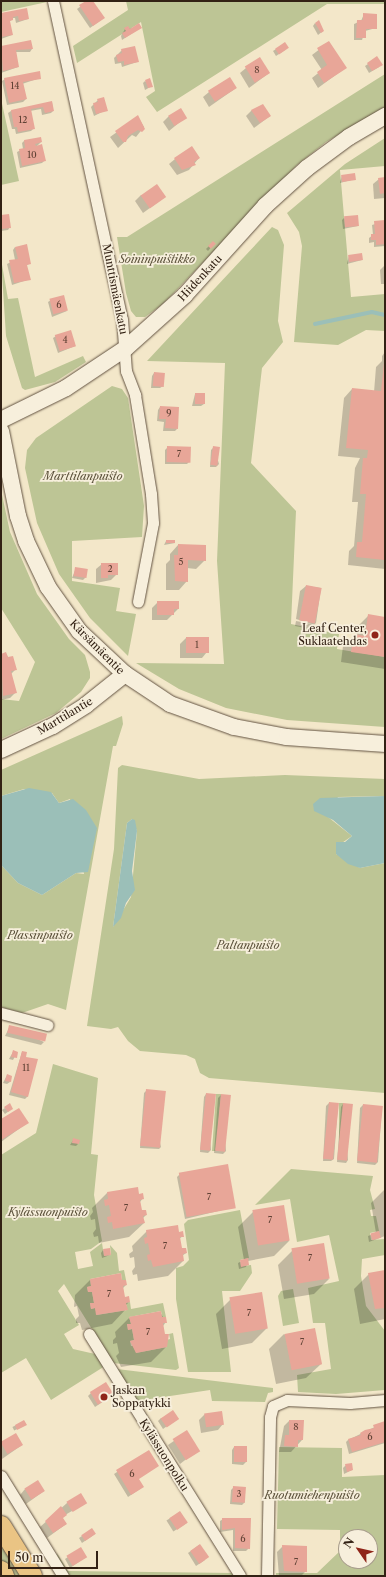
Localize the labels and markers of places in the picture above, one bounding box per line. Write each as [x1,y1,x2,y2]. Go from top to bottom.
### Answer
place label: Leaf Center, Suklaatehdas [298,622,367,648]
marker: Leaf Center, Suklaatehdas [370,630,380,640]
place label: Jaskan Soppatykki [112,1384,171,1410]
marker: Jaskan Soppatykki [99,1392,109,1402]

